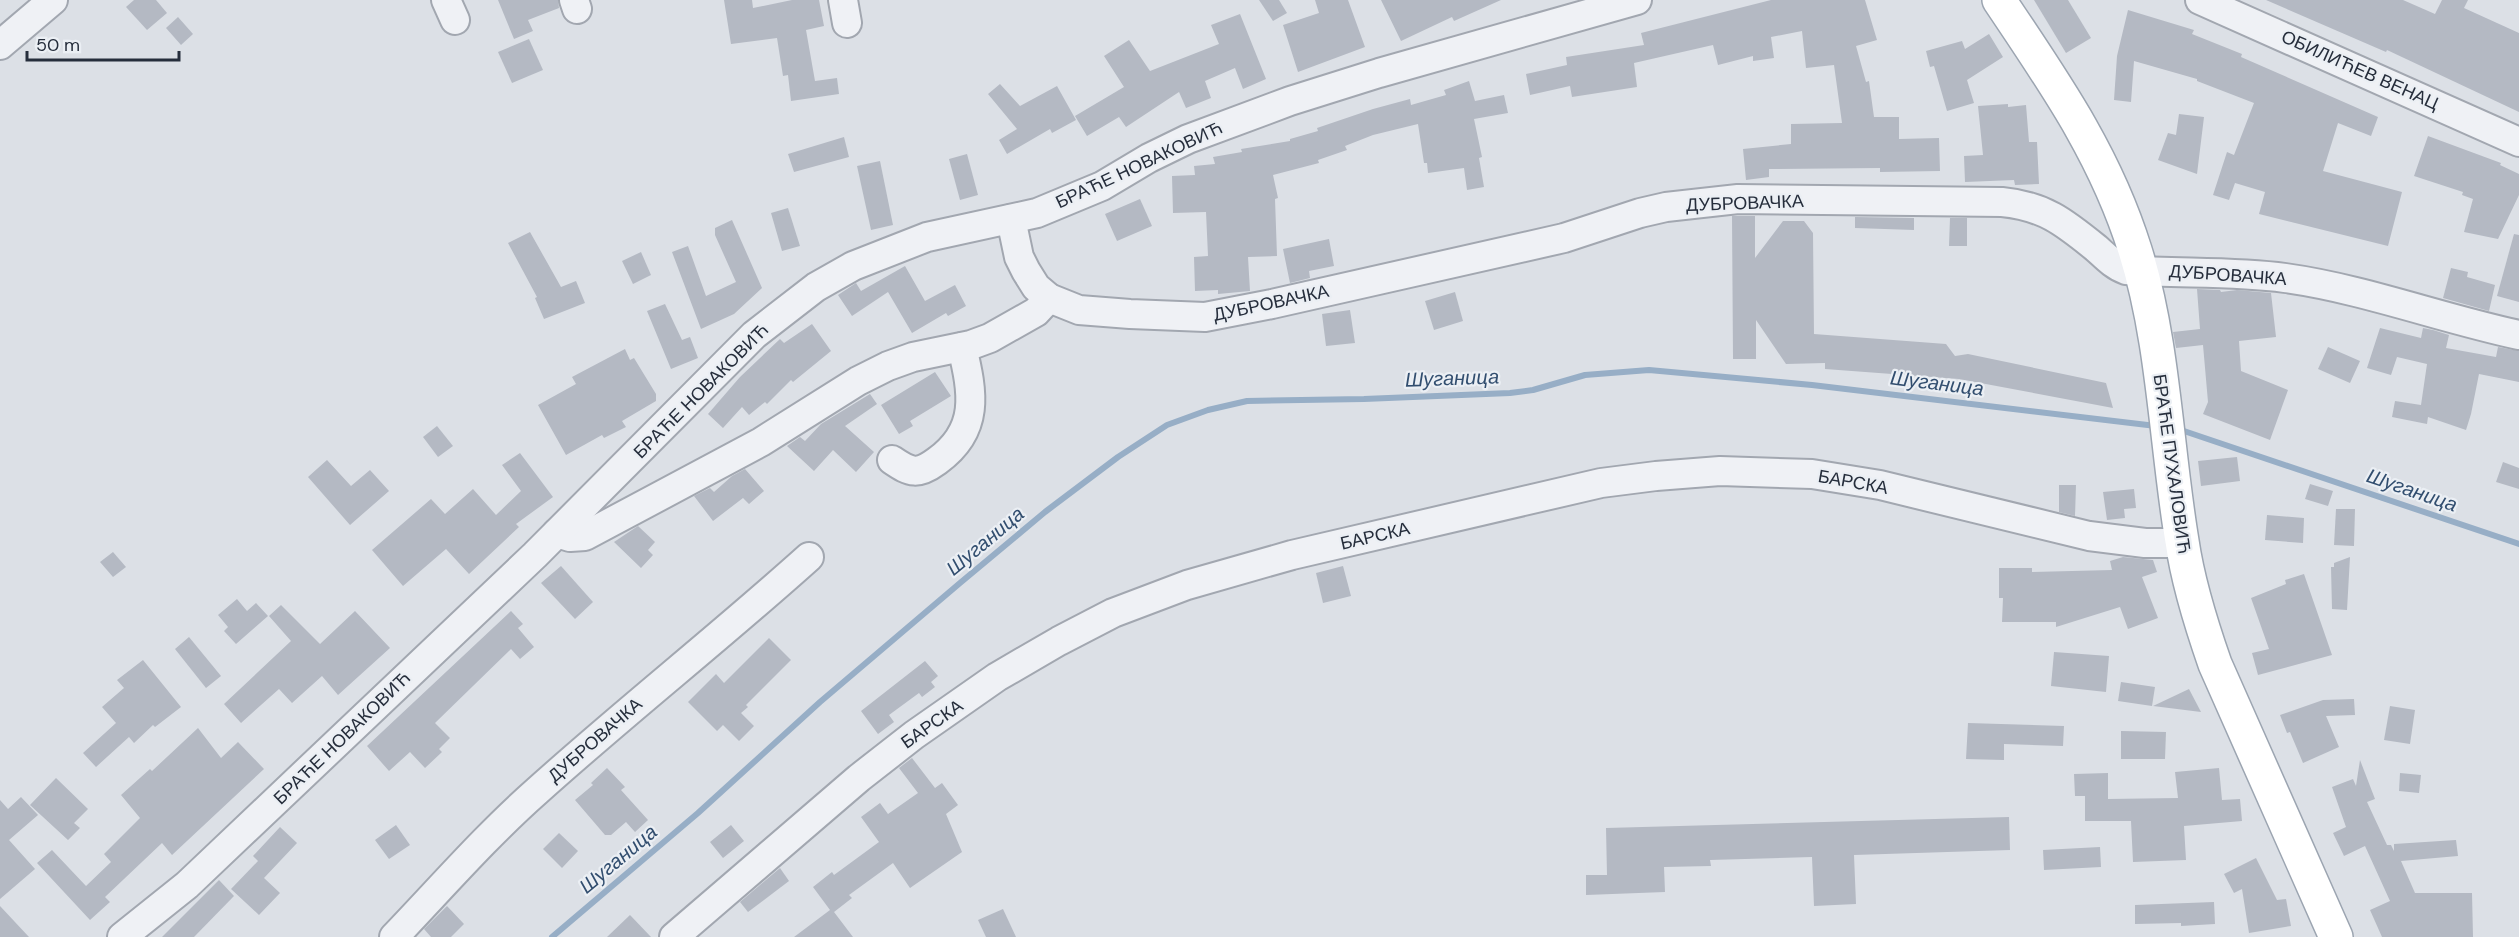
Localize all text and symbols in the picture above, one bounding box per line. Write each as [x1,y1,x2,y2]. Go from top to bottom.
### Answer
scale bar [27,24,178,62]
street label: ОБИЛИЋЕВ ВЕНАЦ [2277,24,2443,116]
text: 50 m [36,33,80,57]
street label: БРАЋЕ НОВАКОВИЋ [1052,116,1226,214]
street label: ДУБРОВАЧКА [1686,189,1804,217]
street label: ДУБРОВАЧКА [2168,259,2288,291]
street label: ДУБРОВАЧКА [1211,279,1331,327]
street label: БРАЋЕ НОВАКОВИЋ [628,318,774,464]
water label: Шуганица [1405,363,1499,393]
water label: Шуганица [1889,364,1985,402]
street label: БРАЋЕ ПУХАЛОВИЋ [2147,372,2197,556]
water label: Шуганица [2363,462,2461,518]
street label: БАРСКА [1816,464,1890,500]
water label: Шуганица [941,501,1029,581]
street label: БАРСКА [1338,516,1412,556]
street label: БРАЋЕ НОВАКОВИЋ [268,666,416,810]
street label: ДУБРОВАЧКА [543,692,647,788]
street label: БАРСКА [896,694,968,754]
water label: Шуганица [574,819,662,899]

